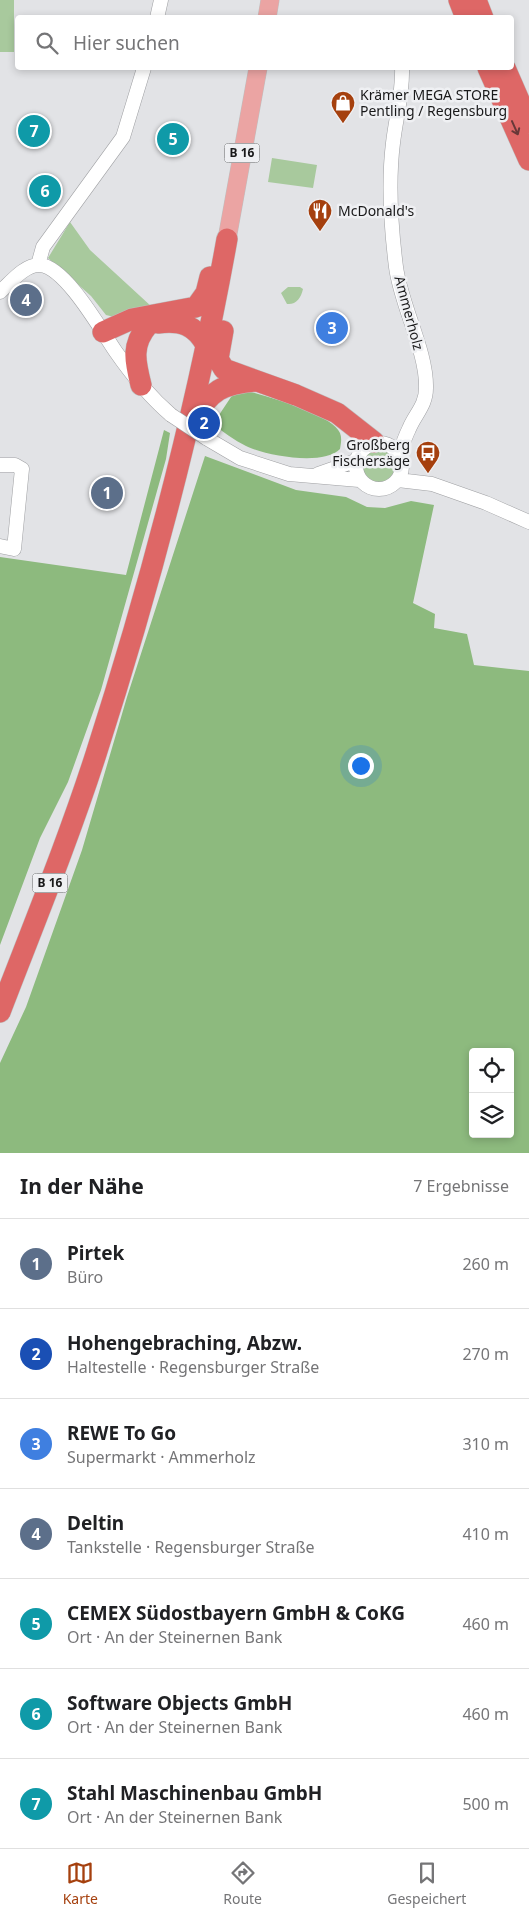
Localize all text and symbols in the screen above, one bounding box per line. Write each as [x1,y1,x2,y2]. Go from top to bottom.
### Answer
search box [15,15,514,70]
icon: search [33,29,61,57]
text: Hier suchen [73,30,180,56]
place label: Krämer MEGA STORE Pentling / Regensburg [360,85,507,120]
shop icon: Krämer MEGA STORE Pentling / Regensburg [330,90,356,124]
pin: 7 [18,112,50,150]
pin: 5 [157,120,189,158]
one-way arrow [511,120,521,135]
road number: B 16 [224,144,260,162]
pin: 6 [29,172,61,210]
restaurant icon: McDonald's [307,198,333,232]
place label: McDonald's [338,201,415,220]
street label: Ammerholz [390,274,429,352]
pin: 4 [10,281,42,319]
pin: 3 [316,309,348,347]
pin: 2 [188,404,220,442]
place label: Großberg Fischersäge [332,435,410,470]
bus stop icon: Großberg Fischersäge [415,440,441,474]
pin: 1 [91,474,123,512]
your location [348,753,374,779]
road number: B 16 [32,874,68,892]
map controls [469,1048,514,1138]
button: locate [469,1048,514,1093]
button: layers [469,1093,514,1138]
text: In der Nähe [20,1172,144,1200]
text: 7 Ergebnisse [413,1175,509,1197]
text: Pirtek [67,1240,124,1266]
text: 1 [31,1253,41,1275]
text: 260 m [462,1253,509,1275]
text: Büro [67,1266,103,1288]
text: Hohengebraching, Abzw. [67,1330,302,1356]
text: 2 [31,1343,41,1365]
text: 270 m [462,1343,509,1365]
text: Haltestelle · Regensburger Straße [67,1356,319,1378]
text: REWE To Go [67,1420,176,1446]
text: 3 [31,1433,41,1455]
text: 310 m [462,1433,509,1455]
text: Supermarkt · Ammerholz [67,1446,256,1468]
text: Deltin [67,1510,124,1536]
text: 4 [31,1523,41,1545]
text: 410 m [462,1523,509,1545]
text: Tankstelle · Regensburger Straße [67,1536,315,1558]
text: CEMEX Südostbayern GmbH & CoKG [67,1600,405,1626]
text: 5 [31,1613,41,1635]
text: 460 m [462,1613,509,1635]
text: Ort · An der Steinernen Bank [67,1626,282,1648]
text: Software Objects GmbH [67,1690,292,1716]
text: 6 [31,1703,41,1725]
text: 460 m [462,1703,509,1725]
text: Ort · An der Steinernen Bank [67,1716,282,1738]
text: Stahl Maschinenbau GmbH [67,1780,322,1806]
text: 7 [31,1793,41,1815]
text: 500 m [462,1793,509,1815]
text: Ort · An der Steinernen Bank [67,1806,282,1828]
tab: Karte [63,1859,98,1908]
tab: Route [223,1859,262,1908]
tab: Gespeichert [387,1859,466,1908]

